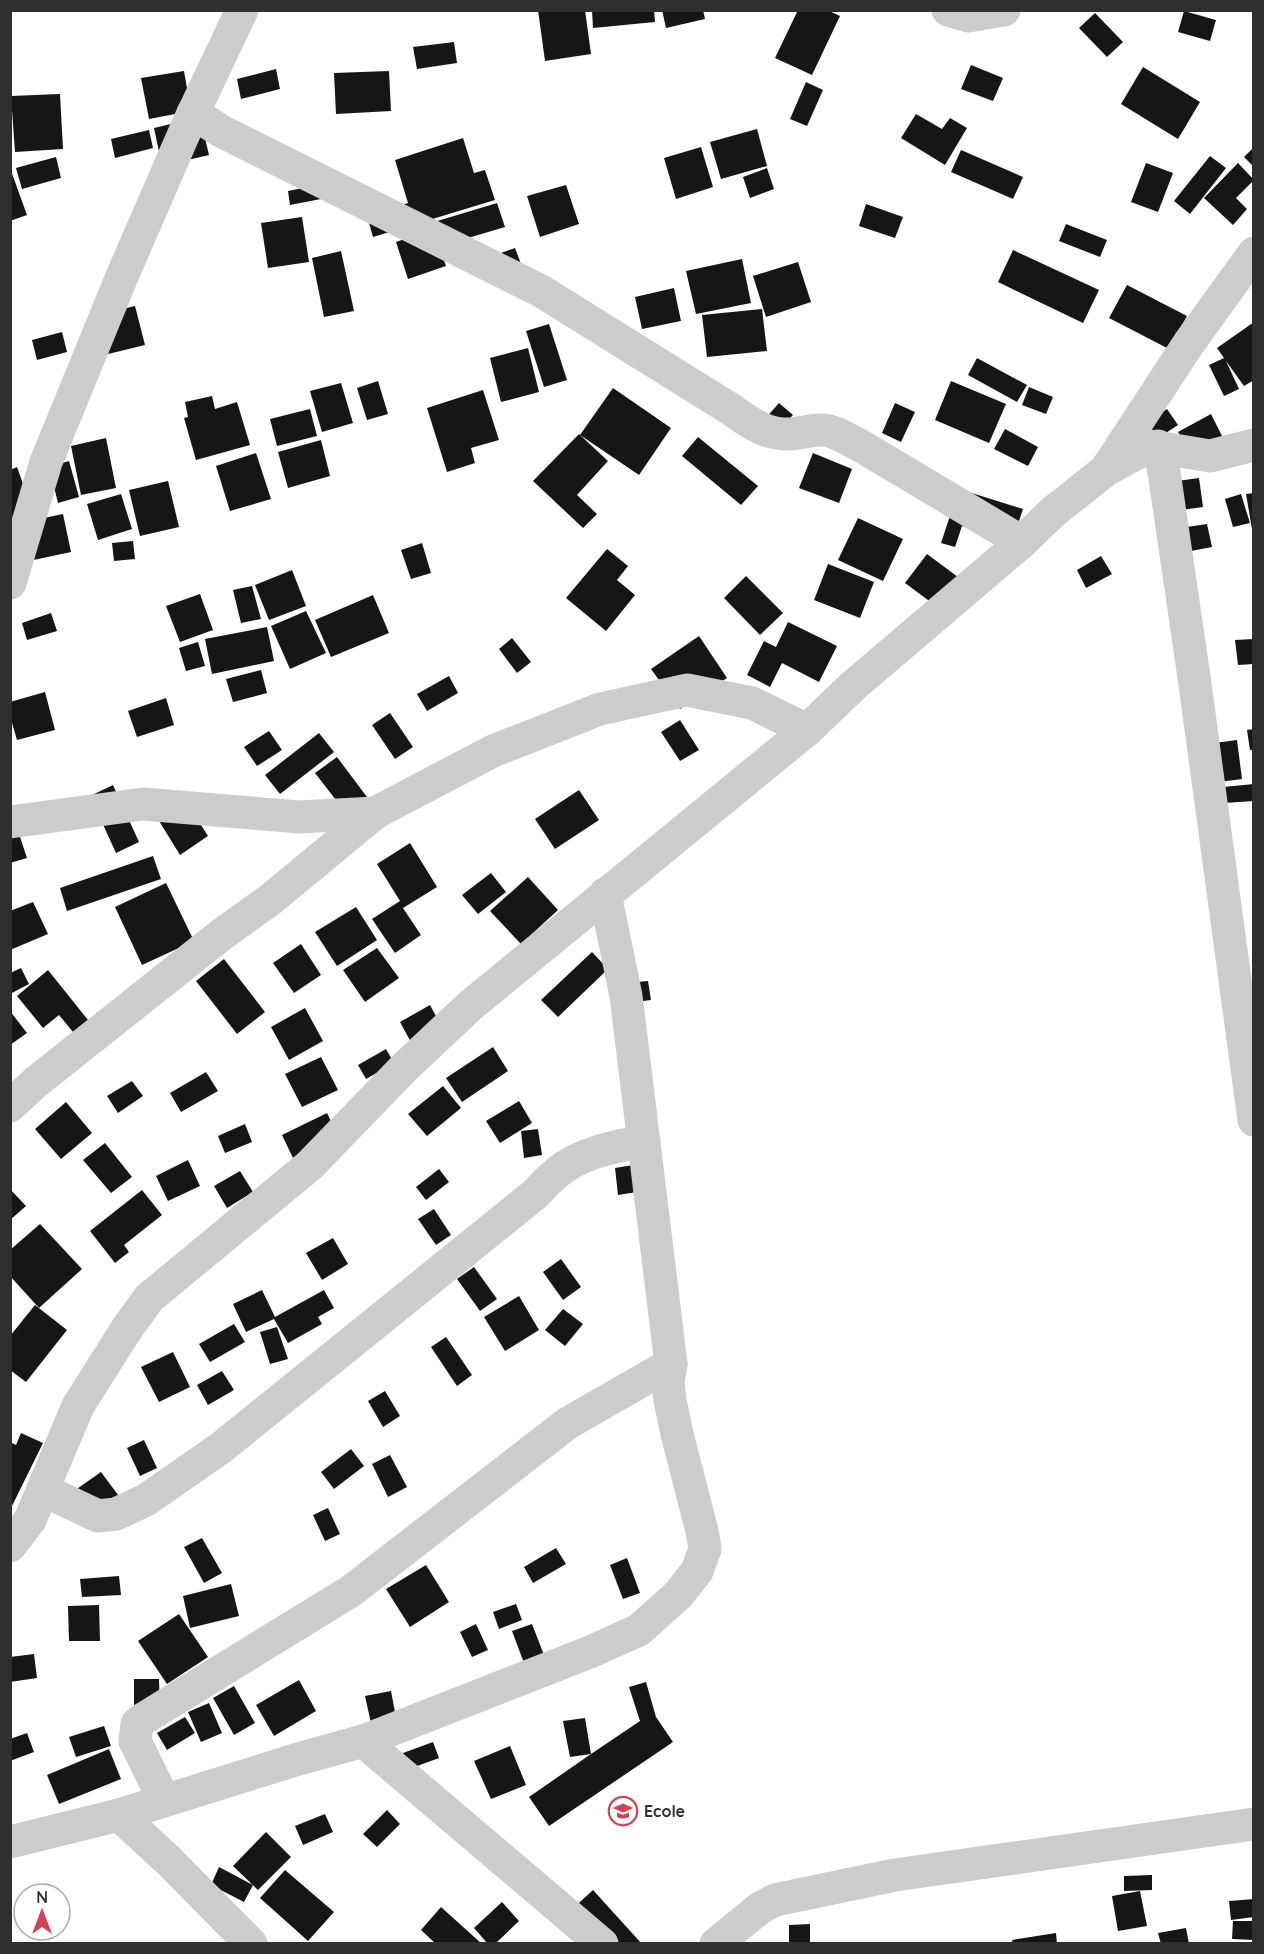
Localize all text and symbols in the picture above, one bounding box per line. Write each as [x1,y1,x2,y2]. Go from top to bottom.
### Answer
school or university icon: Ecole [607,1795,639,1827]
place label: Ecole [644,1801,685,1821]
north arrow [12,1882,72,1942]
text: N [36,1887,48,1907]

